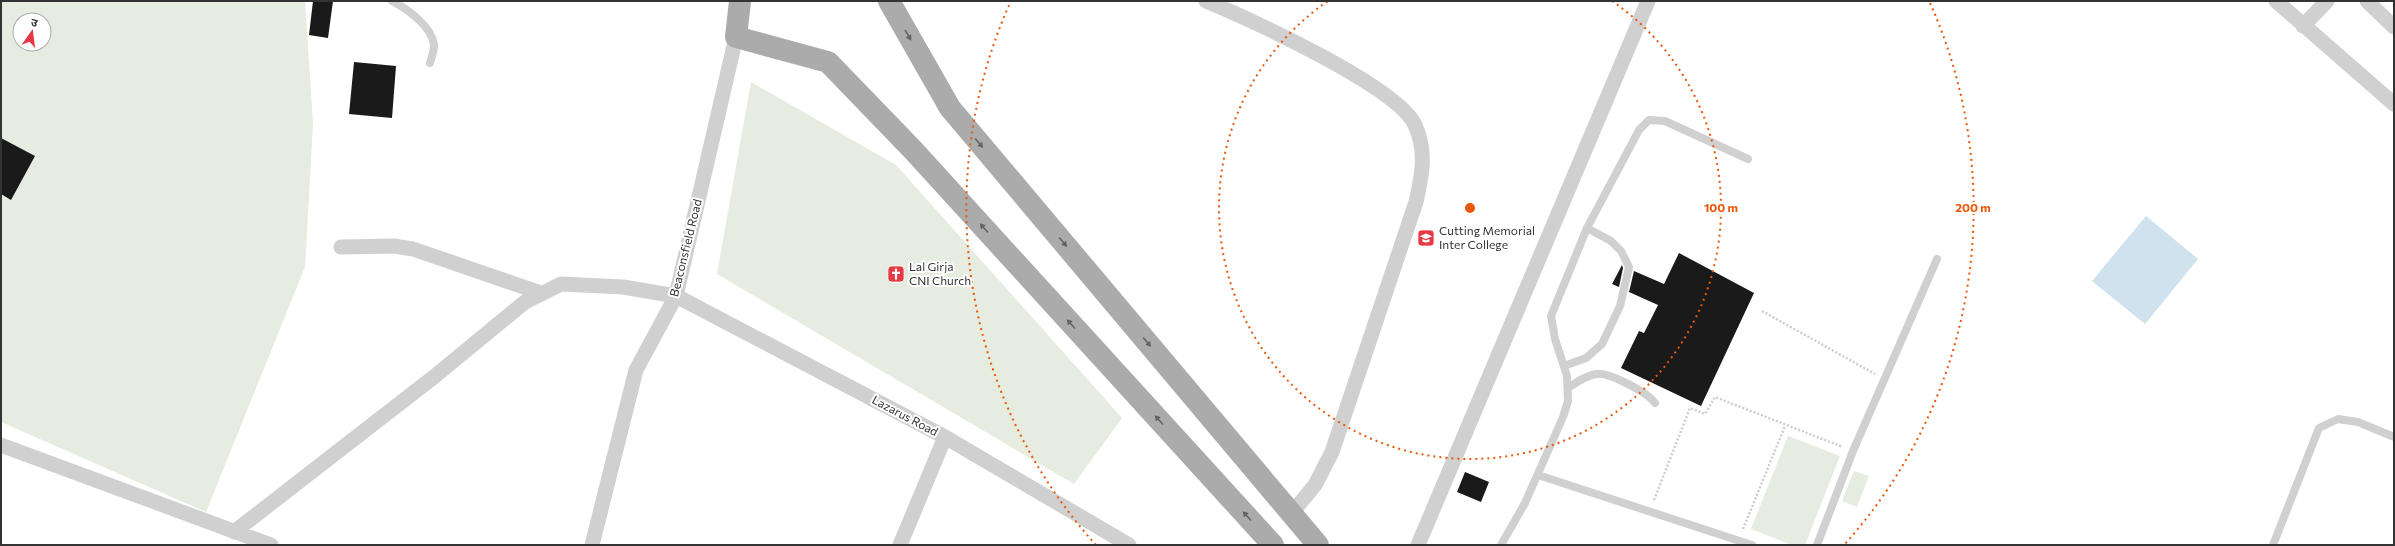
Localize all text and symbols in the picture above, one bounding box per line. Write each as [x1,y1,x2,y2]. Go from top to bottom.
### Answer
north arrow [12,12,52,52]
text: उ [30,15,40,29]
one-way arrow [904,29,911,41]
one-way arrow [975,138,984,148]
street label: Beaconsfield Road [666,197,704,298]
text: 100 m [1704,200,1738,214]
text: 200 m [1955,200,1991,214]
centre of rings [1463,201,1477,215]
one-way arrow [979,223,989,233]
place label: Cutting Memorial Inter College [1439,223,1535,251]
school or university icon: Cutting Memorial Inter College [1416,228,1436,248]
one-way arrow [1058,237,1067,248]
place label: Lal Girja CNI Church [909,259,971,287]
church icon: Lal Girja CNI Church [886,264,906,284]
one-way arrow [1067,319,1076,329]
one-way arrow [1142,336,1151,347]
street label: Lazarus Road [870,392,941,438]
one-way arrow [1154,415,1164,425]
one-way arrow [1242,511,1251,521]

